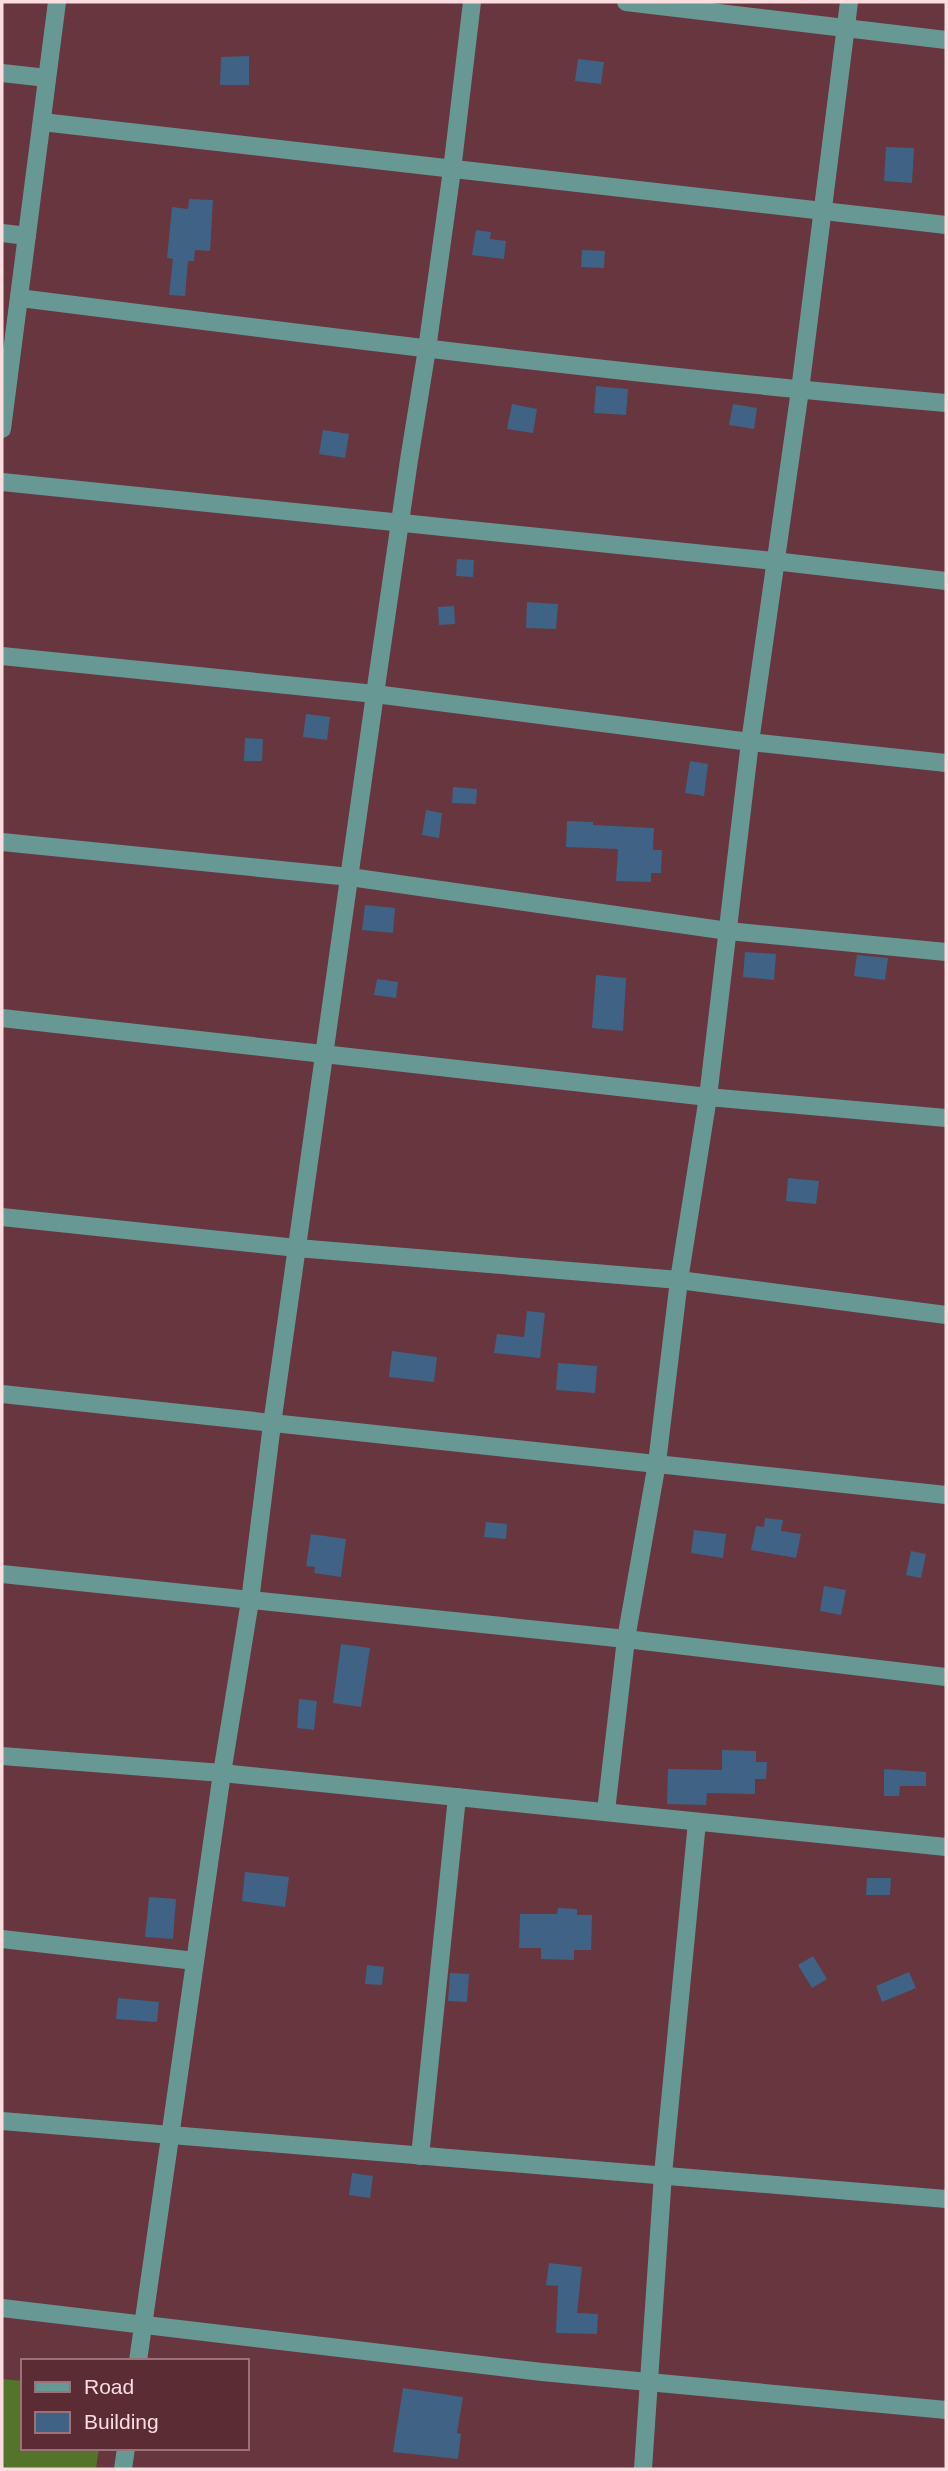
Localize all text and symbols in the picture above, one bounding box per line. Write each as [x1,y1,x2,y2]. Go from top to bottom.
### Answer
legend [21,2359,248,2450]
text: Road [84,2375,134,2398]
text: Building [84,2410,159,2433]

